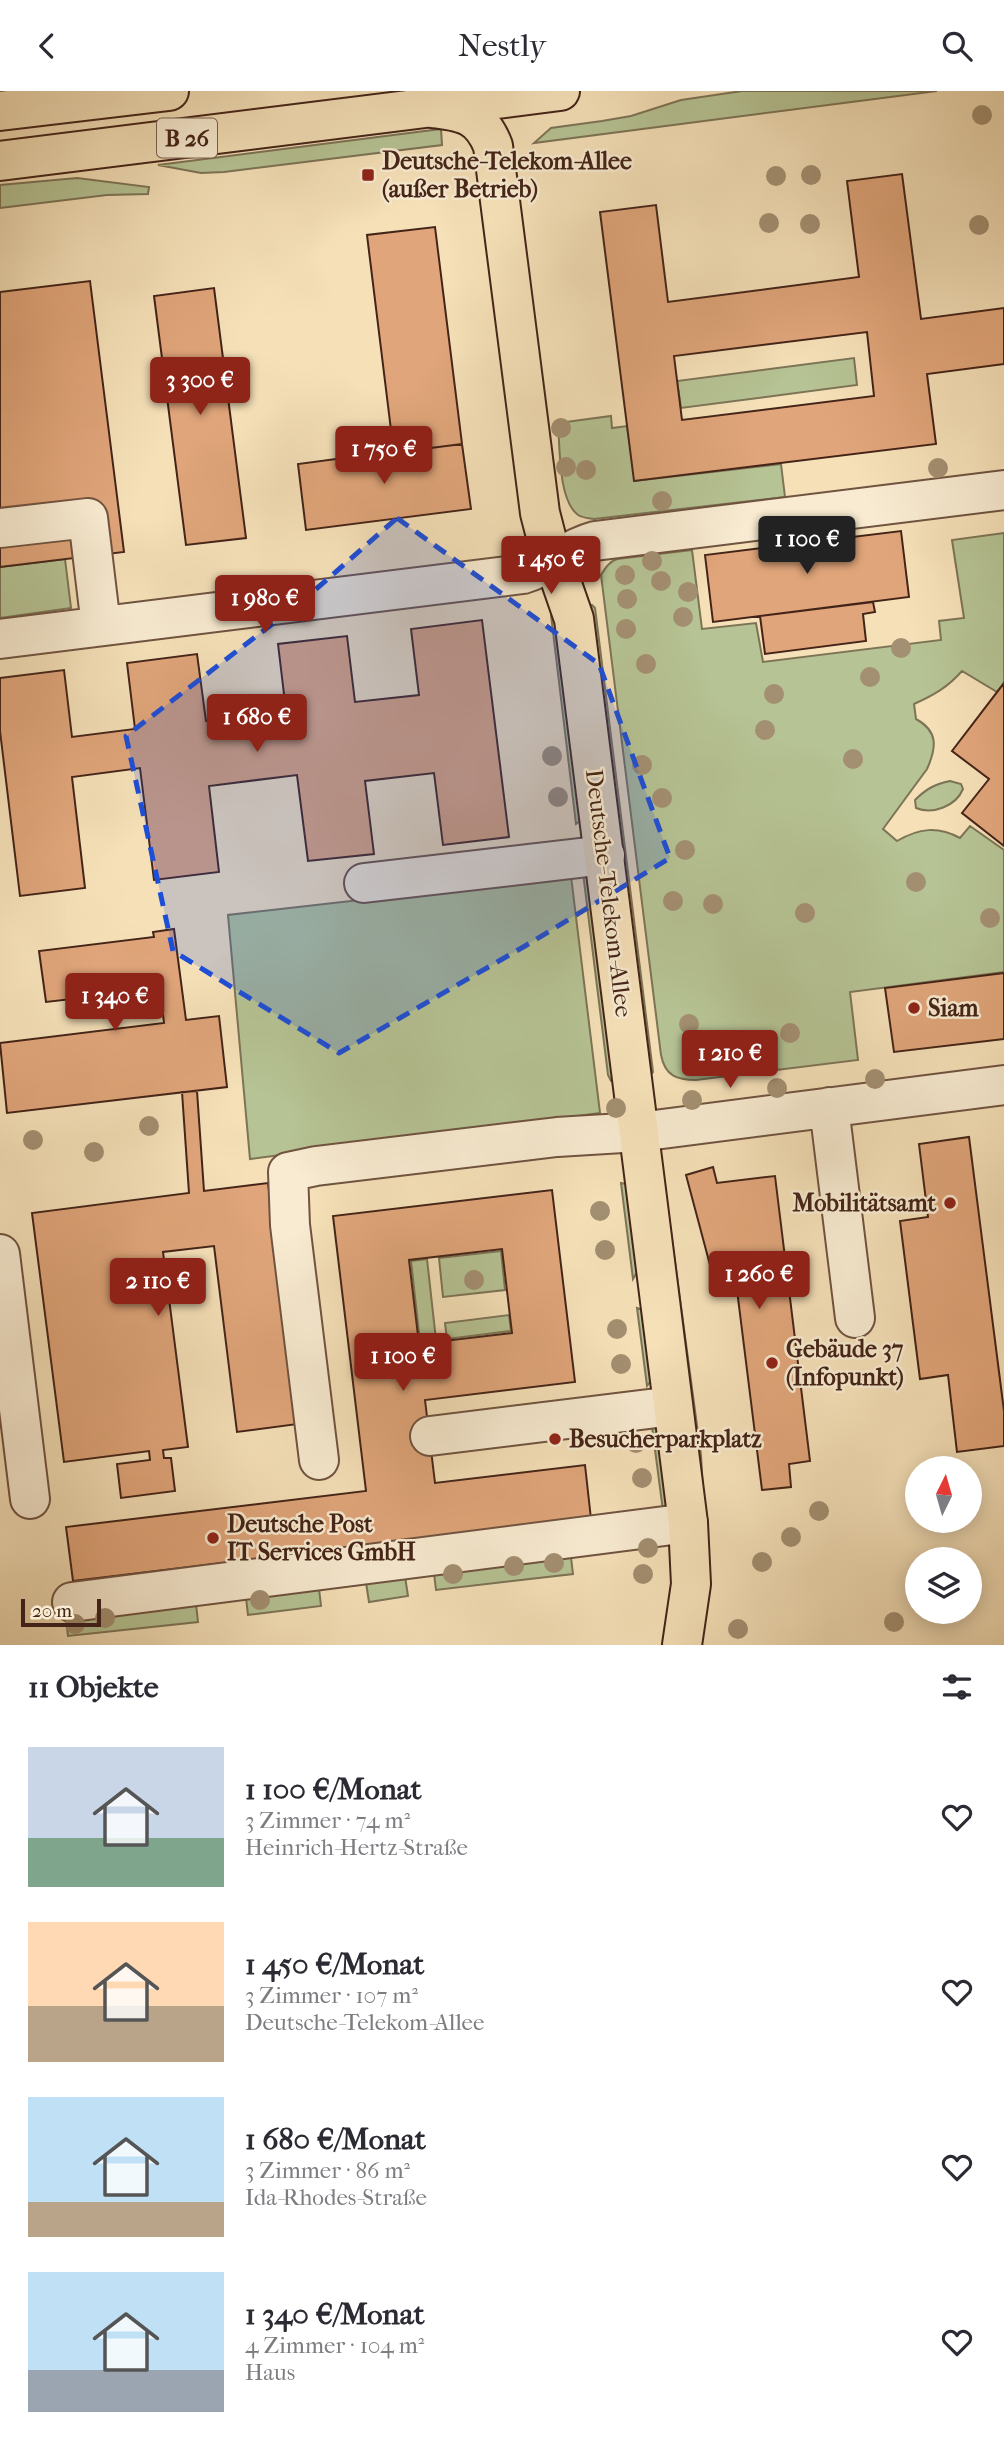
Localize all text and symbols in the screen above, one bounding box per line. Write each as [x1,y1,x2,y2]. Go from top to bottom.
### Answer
icon: back [28,27,66,65]
text: Nestly [458,27,546,64]
icon: search [938,27,976,65]
road number: B 26 [157,119,217,157]
place label: Deutsche-Telekom-Allee (außer Betrieb) [382,147,632,203]
marker: Deutsche-Telekom-Allee (außer Betrieb) [360,167,376,183]
pin: 3 300 € [135,357,265,417]
text: 3 300 € [166,366,234,393]
pin: 1 750 € [319,427,449,486]
text: 1 750 € [351,435,417,462]
pin: 1 100 € [742,517,872,576]
text: 1 100 € [774,525,840,552]
pin: 1 450 € [486,537,616,596]
text: 1 450 € [517,545,585,572]
pin: 1 980 € [200,575,330,635]
text: 1 980 € [231,584,299,611]
pin: 1 680 € [192,695,322,754]
text: 1 680 € [223,703,291,730]
street label: Deutsche-Telekom-Allee [580,767,638,1019]
pin: 1 340 € [50,974,180,1033]
text: 1 340 € [81,982,149,1009]
place label: Siam [928,994,979,1022]
marker: Siam [906,1000,922,1016]
pin: 1 210 € [665,1031,795,1090]
text: 1 210 € [698,1039,762,1066]
place label: Mobilitätsamt [793,1189,936,1217]
marker: Mobilitätsamt [942,1195,958,1211]
pin: 1 260 € [694,1251,824,1311]
pin: 2 110 € [93,1259,223,1318]
text: 1 260 € [725,1260,793,1287]
text: 2 110 € [126,1267,190,1294]
pin: 1 100 € [338,1333,468,1393]
place label: Gebäude 37 (Infopunkt) [786,1335,904,1391]
text: 1 100 € [370,1342,436,1369]
marker: Gebäude 37 (Infopunkt) [764,1355,780,1371]
place label: Besucherparkplatz [569,1425,762,1453]
marker: Besucherparkplatz [547,1431,563,1447]
north arrow [905,1456,982,1533]
map controls [905,1456,982,1624]
place label: Deutsche Post IT Services GmbH [227,1510,416,1566]
marker: Deutsche Post IT Services GmbH [205,1530,221,1546]
button: layers [905,1547,982,1624]
scale bar [21,1596,102,1628]
text: 20 m [32,1600,72,1622]
icon: filters [938,1668,976,1706]
text: 11 Objekte [28,1670,159,1705]
text: 1 100 €/Monat [245,1772,421,1807]
icon: home [84,1775,168,1859]
icon: heart [938,1798,976,1836]
text: 3 Zimmer · 74 m² [245,1807,410,1834]
text: Heinrich-Hertz-Straße [245,1834,468,1861]
text: 1 450 €/Monat [245,1947,424,1982]
icon: home [84,1950,168,2034]
icon: heart [938,1973,976,2011]
text: 3 Zimmer · 107 m² [245,1982,418,2009]
text: Deutsche-Telekom-Allee [245,2009,484,2036]
text: 1 680 €/Monat [245,2122,426,2157]
icon: home [84,2125,168,2209]
icon: heart [938,2148,976,2186]
text: 3 Zimmer · 86 m² [245,2157,410,2184]
text: Ida-Rhodes-Straße [245,2184,427,2211]
text: 1 340 €/Monat [245,2297,424,2332]
icon: home [84,2300,168,2384]
icon: heart [938,2323,976,2361]
text: 4 Zimmer · 104 m² [245,2332,424,2359]
text: Haus [245,2359,295,2386]

